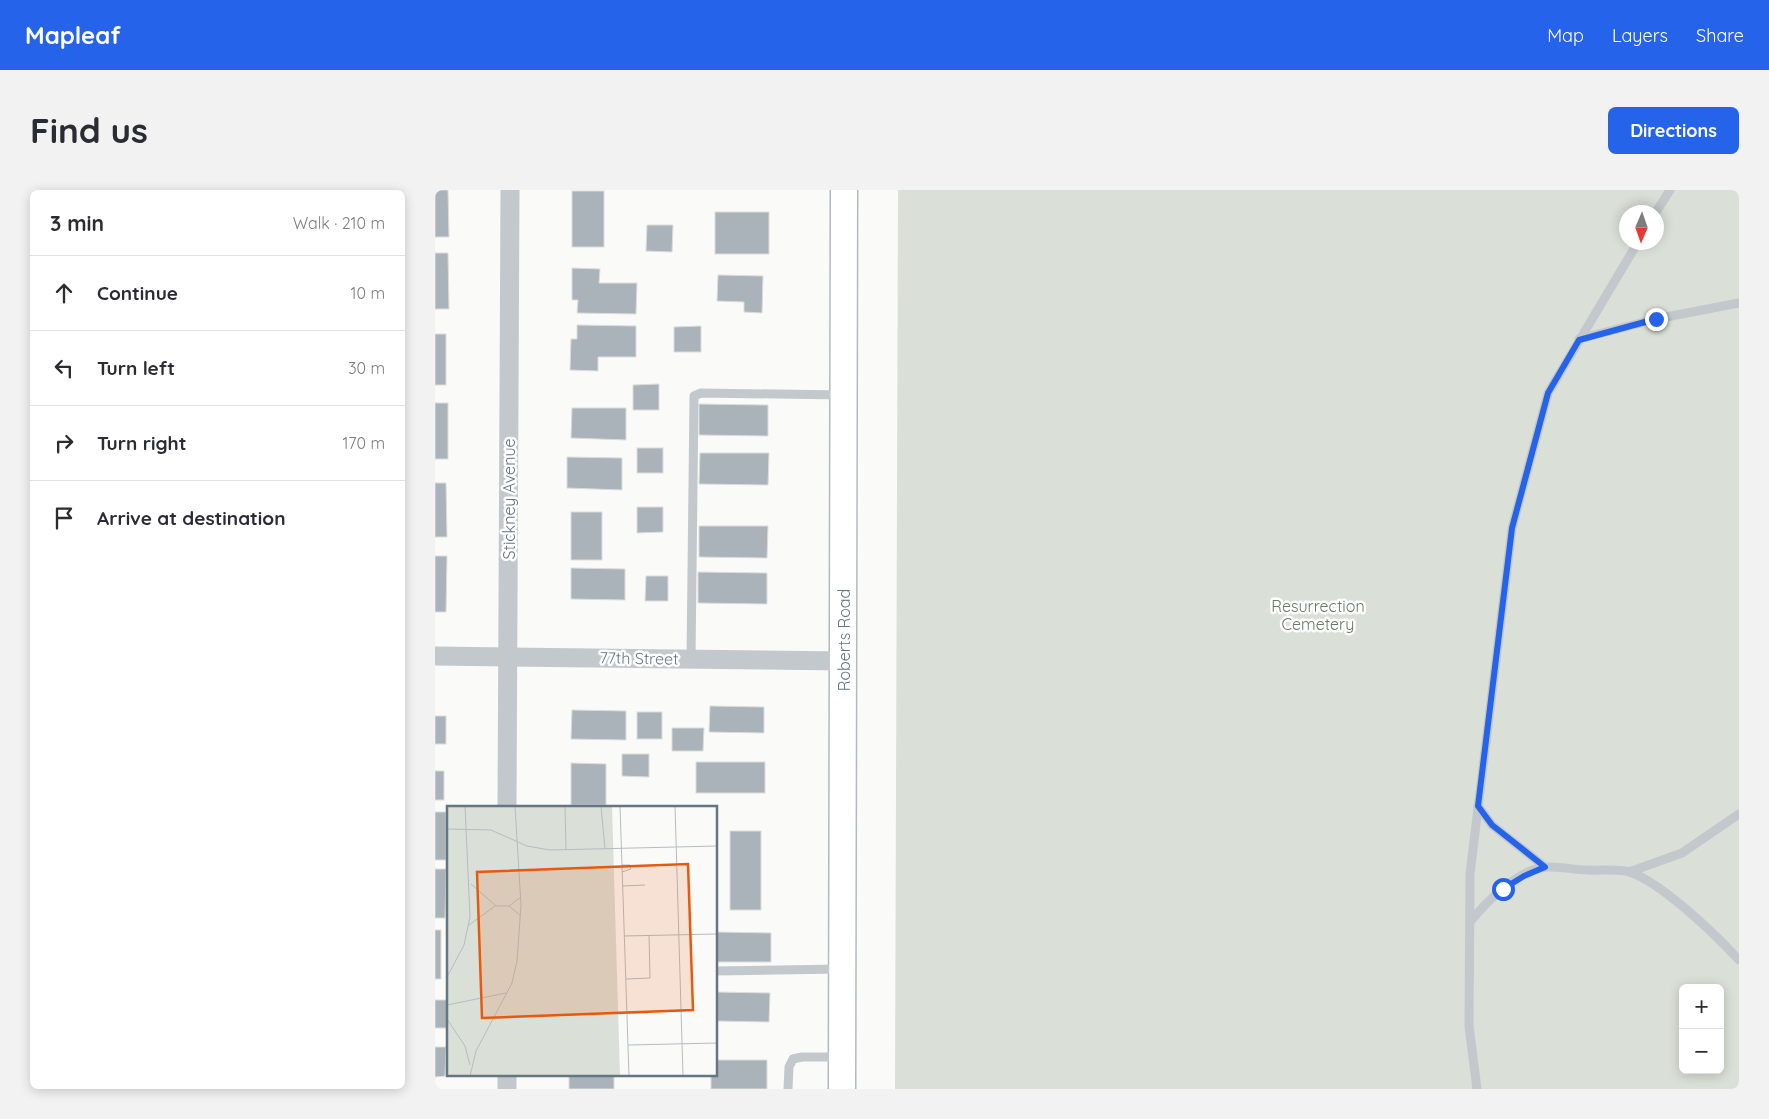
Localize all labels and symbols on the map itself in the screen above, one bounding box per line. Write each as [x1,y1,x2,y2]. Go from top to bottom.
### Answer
north arrow [1619,205,1664,250]
route end [1645,308,1668,331]
street label: Stickney Avenue [499,438,519,560]
street label: Roberts Road [834,589,854,691]
park label: Resurrection Cemetery [1271,596,1365,634]
street label: 77th Street [599,647,679,669]
inset map [447,806,717,1076]
route start [1492,878,1515,901]

